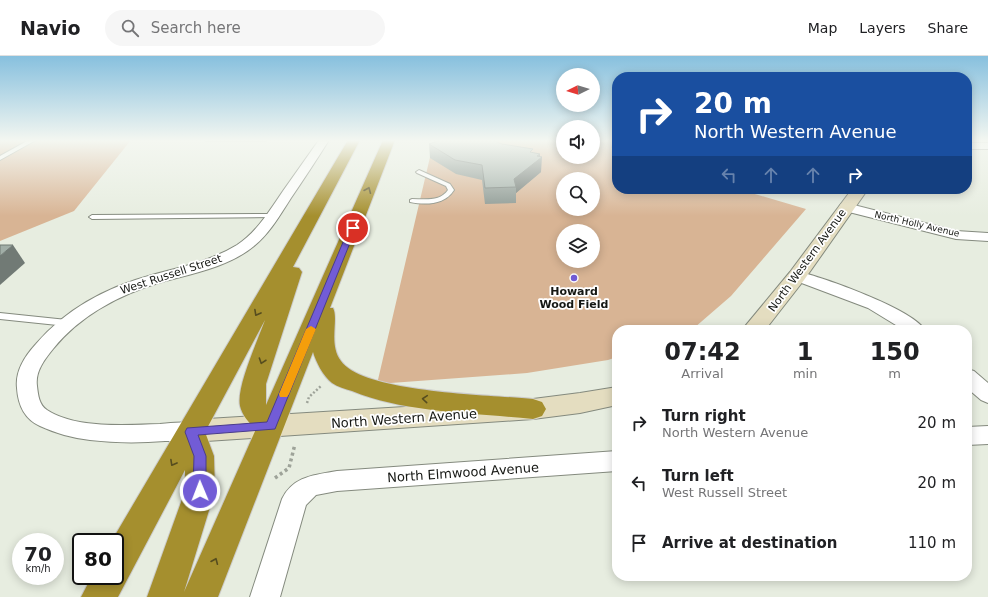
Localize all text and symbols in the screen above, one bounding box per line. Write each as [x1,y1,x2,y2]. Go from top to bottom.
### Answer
search box [105,10,385,46]
text: Navio [20,17,81,39]
icon: search [119,17,141,39]
text: Search here [151,19,241,37]
text: Map [808,20,837,36]
text: Layers [859,20,906,36]
text: Share [928,20,968,36]
north arrow [556,68,600,112]
map controls [556,68,600,268]
text: 20 m [694,87,772,120]
icon: right [628,88,680,140]
button: sound [556,120,600,164]
text: North Western Avenue [694,121,896,142]
icon: left [718,164,740,186]
icon: ahead [760,164,782,186]
icon: ahead [802,164,824,186]
icon: right [844,164,866,186]
button: search [556,172,600,216]
one-way arrow [364,187,372,194]
street label: North Western Avenue [766,206,849,314]
street label: North Holly Avenue [874,209,961,239]
pin [336,211,370,245]
icon: arrive [342,217,364,239]
button: layers [556,224,600,268]
street label: West Russell Street [119,252,224,297]
marker: Howard Wood Field [569,273,579,283]
place label: Howard Wood Field [540,285,608,311]
one-way arrow [255,309,262,316]
text: 07:42 [664,338,741,366]
text: 1 [797,338,813,366]
text: 150 [870,338,920,366]
one-way arrow [258,357,267,364]
text: Arrival [681,366,724,381]
text: min [793,366,817,381]
text: m [888,366,901,381]
one-way arrow [422,395,428,404]
street label: North Western Avenue [331,406,478,431]
text: Turn right [662,407,746,425]
icon: right [628,412,650,434]
text: 20 m [918,414,956,432]
text: North Western Avenue [662,425,808,440]
one-way arrow [171,459,178,466]
street label: North Elmwood Avenue [387,460,539,485]
text: Turn left [662,467,734,485]
position arrow [179,470,221,512]
icon: left [628,472,650,494]
text: 20 m [918,474,956,492]
text: West Russell Street [662,485,787,500]
icon: arrive [628,532,650,554]
speed limit sign: 80 [72,533,124,585]
text: Arrive at destination [662,534,837,552]
text: 110 m [908,534,956,552]
text: 70 [24,542,52,566]
one-way arrow [210,558,218,565]
text: km/h [25,563,51,574]

